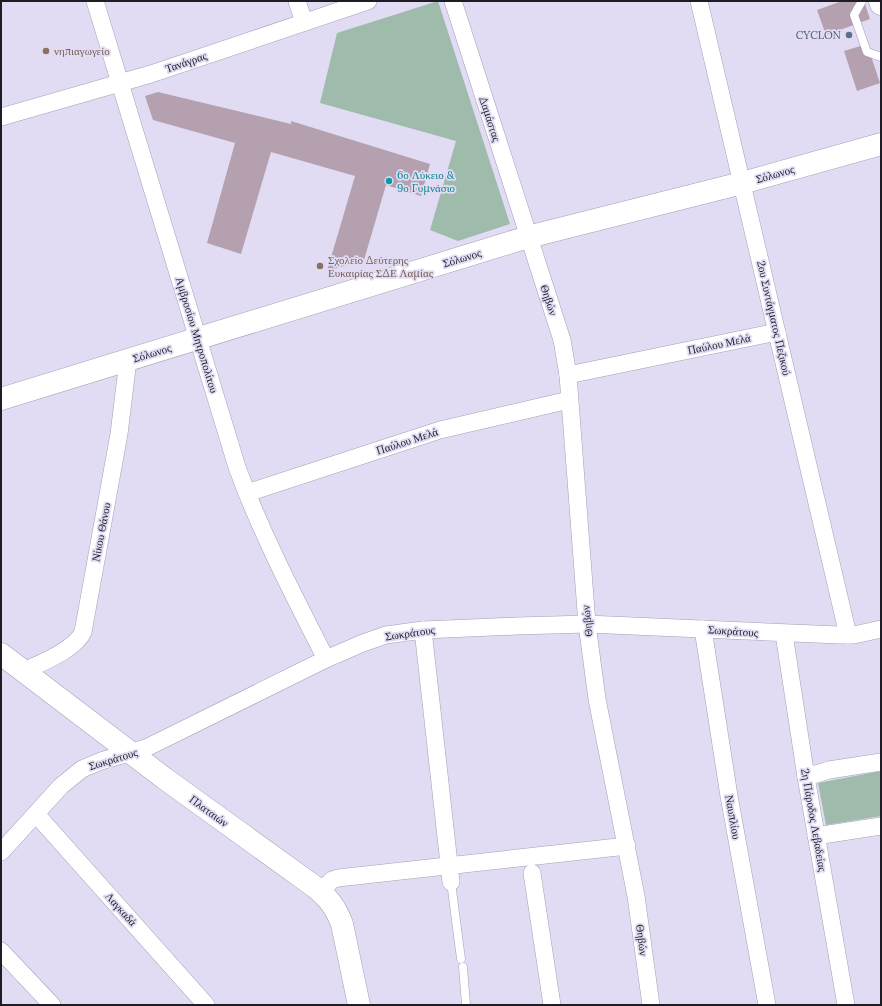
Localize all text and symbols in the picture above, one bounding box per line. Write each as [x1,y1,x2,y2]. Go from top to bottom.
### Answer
place label: CYCLON [796,28,841,42]
marker: CYCLON [844,30,854,40]
place label: νηπιαγωγείο [54,44,110,58]
marker: νηπιαγωγείο [41,46,51,56]
street label: Τανάγρας [163,48,209,76]
street label: Δαμάστας [476,95,504,144]
street label: Σόλωνος [754,162,796,186]
place label: 6ο Λύκειο & 9ο Γυμνάσιο [397,168,456,195]
marker: 6ο Λύκειο & 9ο Γυμνάσιο [384,176,394,186]
street label: Σόλωνος [441,245,483,270]
place label: Σχολείο Δεύτερης Ευκαιρίας ΣΔΕ Λαμίας [328,253,434,280]
street label: 2ου Συντάγματος Πεζικού [754,259,794,377]
marker: Σχολείο Δεύτερης Ευκαιρίας ΣΔΕ Λαμίας [315,261,325,271]
street label: Αμβροσίου Μητροπολίτου [173,275,221,395]
street label: Θηβών [537,283,561,317]
street label: Παύλου Μελά [686,330,752,358]
street label: Σόλωνος [131,340,173,365]
street label: Παύλου Μελά [374,424,440,458]
street label: Νίκου Θάνου [88,501,114,563]
street label: Θηβών [578,605,596,637]
street label: Σωκράτους [384,622,436,643]
street label: Σωκράτους [707,622,759,640]
street label: Σωκράτους [87,745,140,773]
street label: 2η Πάροδος Λεβαδείας [798,767,830,873]
street label: Πλαταιών [187,792,231,830]
street label: Ναυπλίου [722,794,744,841]
street label: Λαγκαδά [102,889,140,929]
street label: Θηβών [633,924,651,957]

